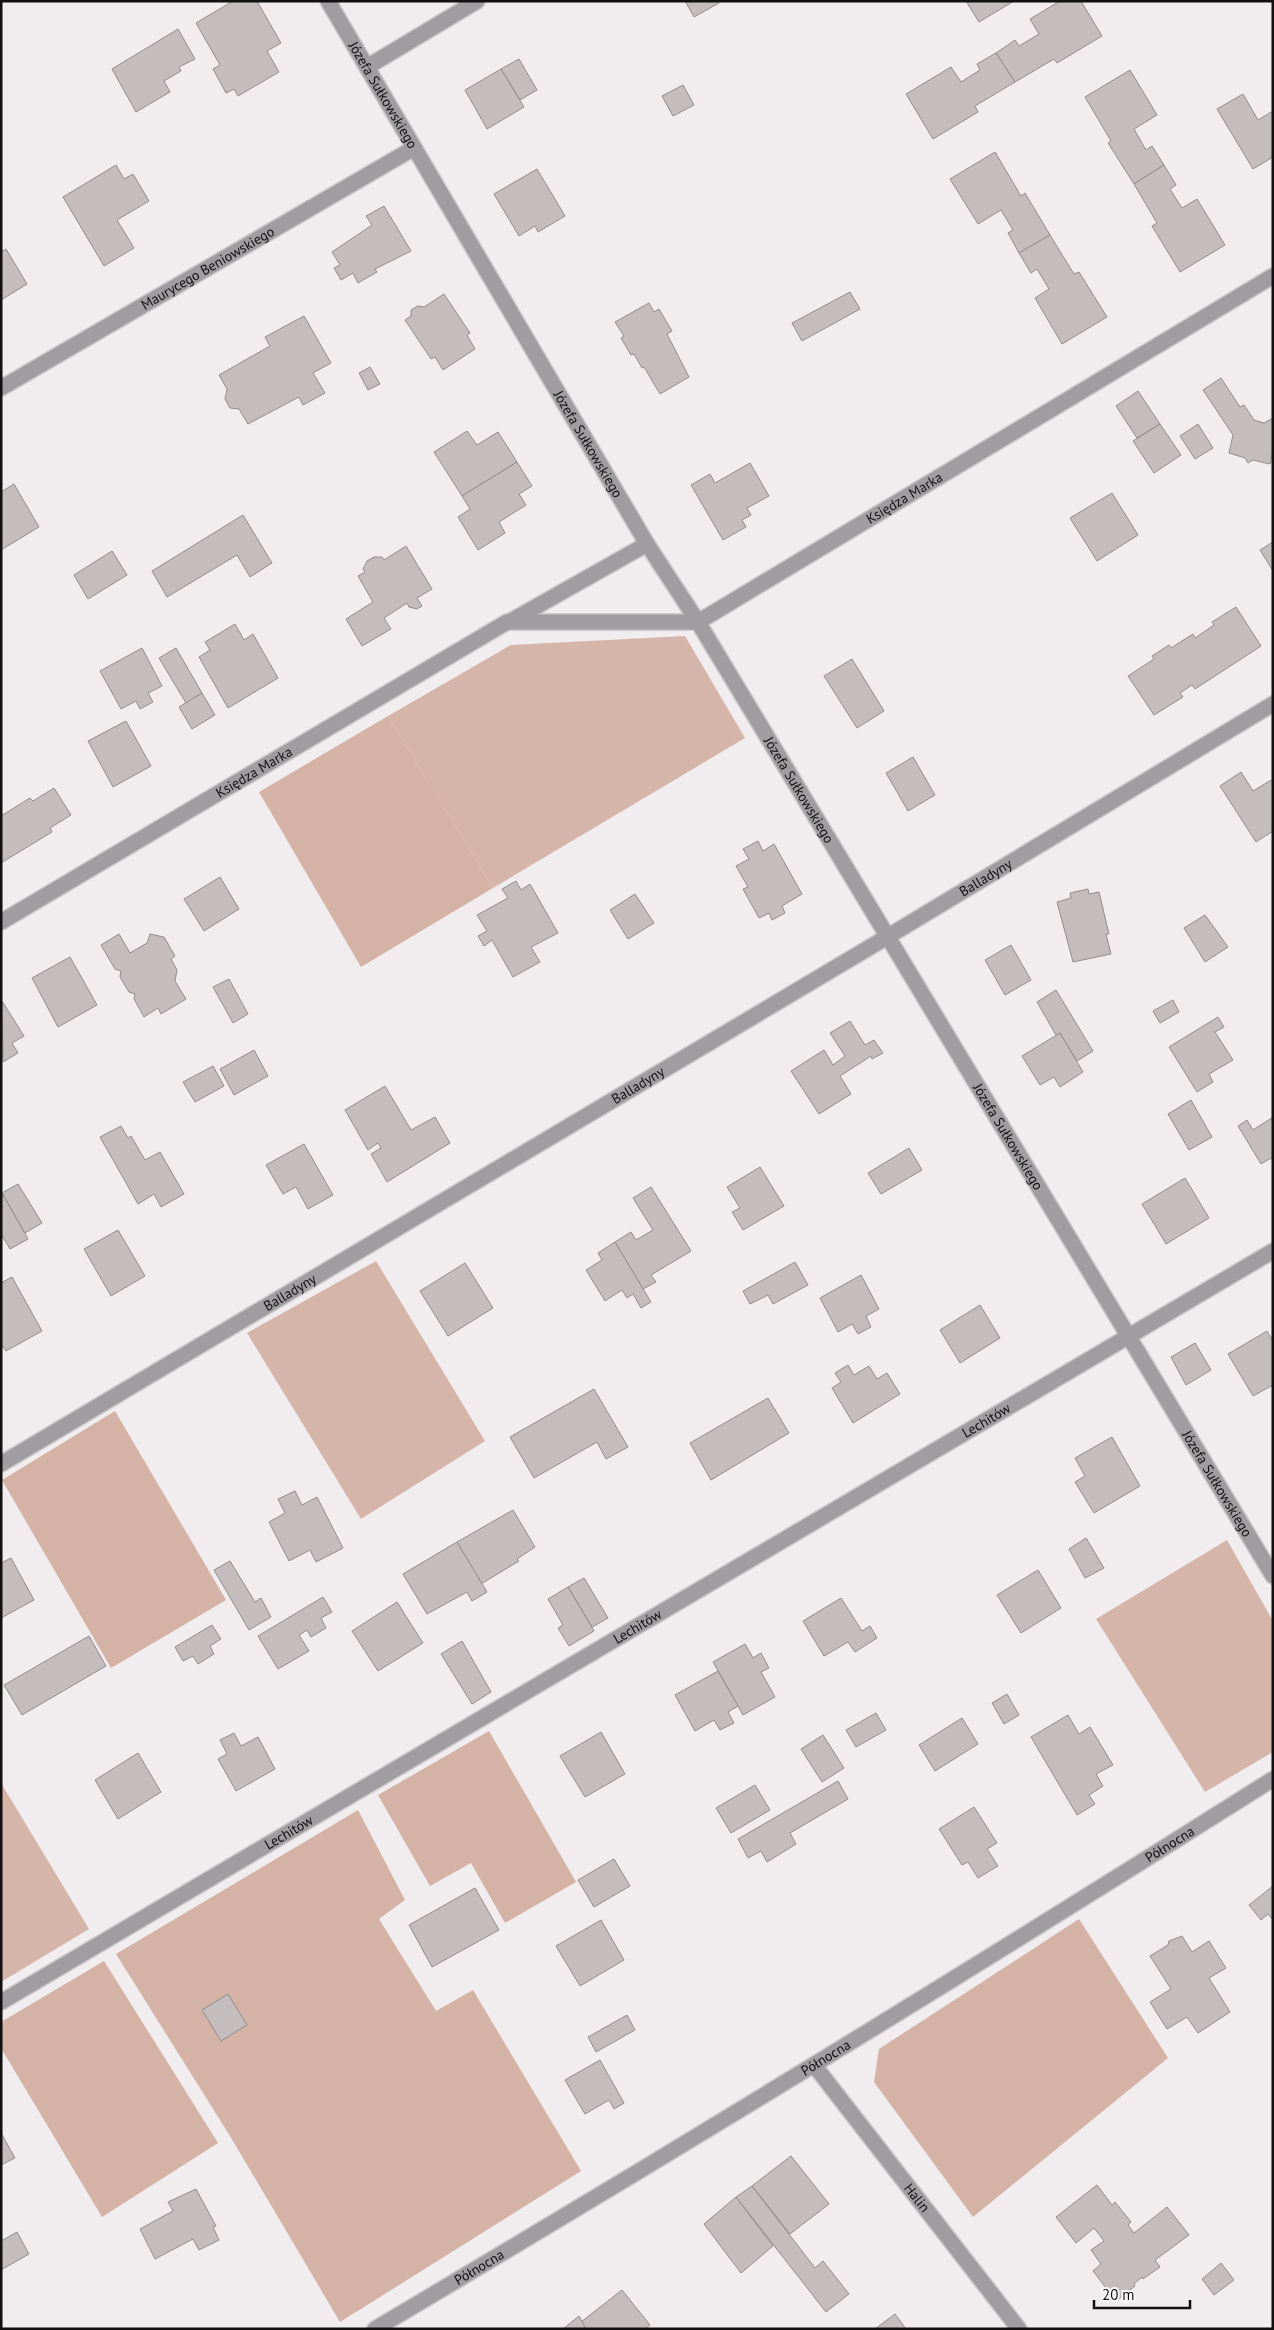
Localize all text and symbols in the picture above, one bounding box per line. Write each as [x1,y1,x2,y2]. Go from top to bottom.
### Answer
street label: Józefa Sułkowskiego [344,37,422,152]
street label: Maurycego Beniowskiego [138,222,278,314]
street label: Józefa Sułkowskiego [549,386,627,501]
street label: Księdza Marka [863,468,946,528]
street label: Józefa Sułkowskiego [760,732,838,847]
street label: Księdza Marka [212,742,295,802]
street label: Balladyny [956,854,1016,900]
street label: Balladyny [608,1062,668,1108]
street label: Józefa Sułkowskiego [969,1079,1047,1193]
street label: Balladyny [260,1269,320,1315]
street label: Lechitów [959,1399,1014,1442]
street label: Józefa Sułkowskiego [1178,1426,1256,1540]
street label: Lechitów [610,1605,666,1648]
street label: Lechitów [261,1811,317,1854]
street label: Północna [1142,1822,1198,1866]
street label: Północna [797,2035,854,2080]
street label: Halin [900,2180,934,2216]
street label: Północna [451,2245,507,2289]
scale bar [1094,2278,1190,2310]
text: 20 m [1102,2285,1135,2304]

